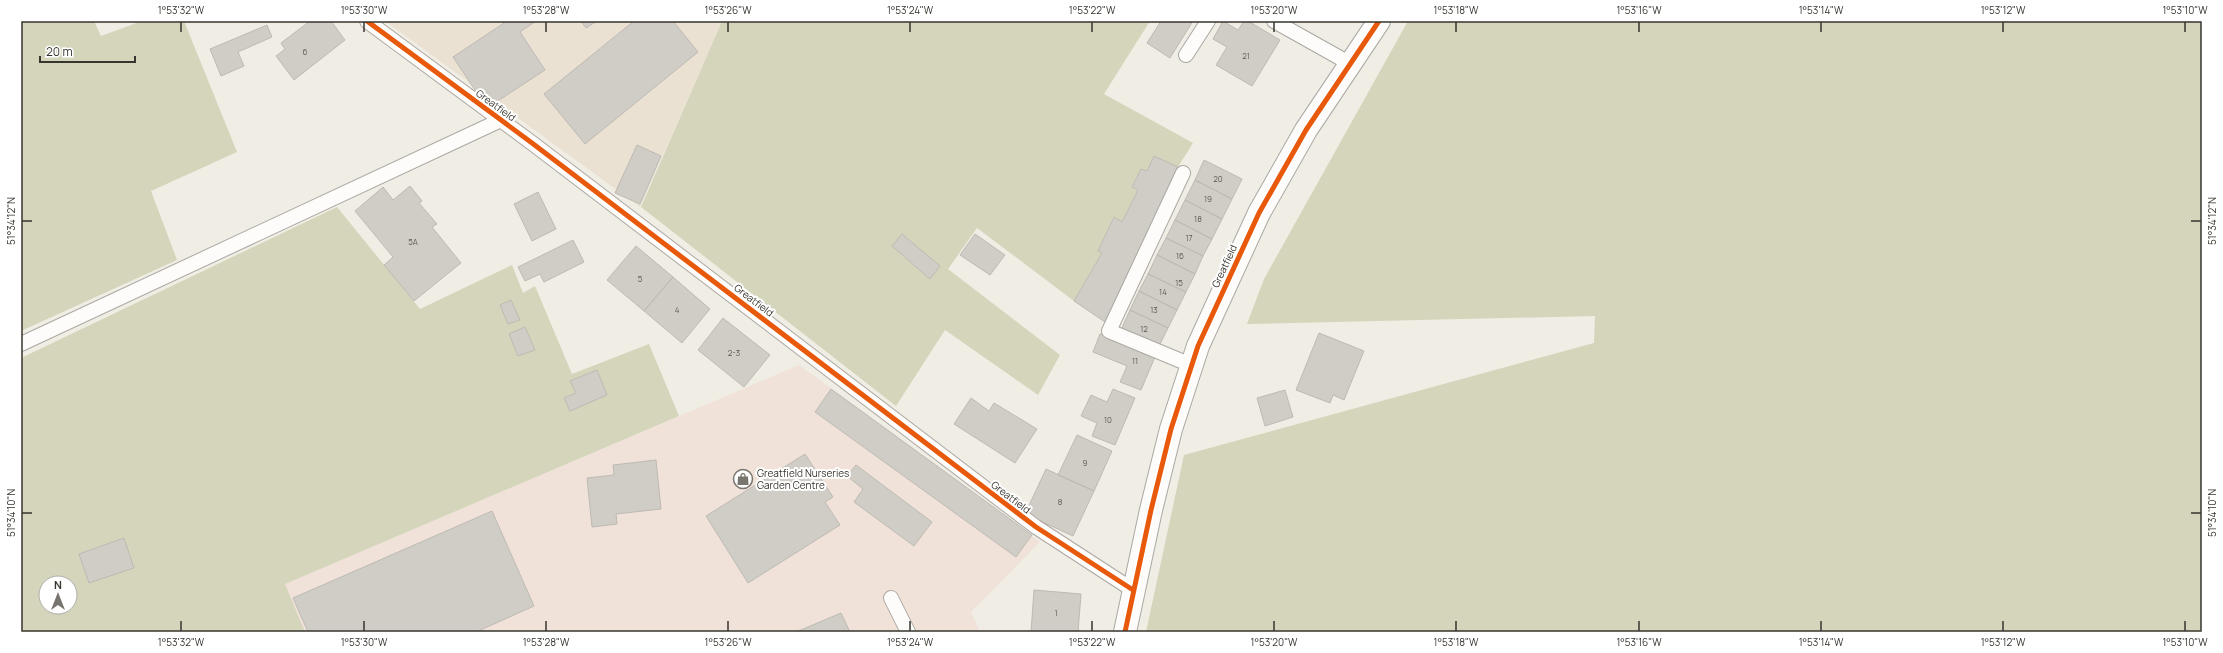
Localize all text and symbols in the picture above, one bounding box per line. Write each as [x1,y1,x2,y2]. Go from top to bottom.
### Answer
text: 1°53'32"W [158,3,205,17]
text: 1°53'30"W [341,3,388,17]
text: 1°53'28"W [523,3,570,17]
text: 1°53'26"W [704,3,752,17]
text: 1°53'24"W [887,3,934,17]
text: 1°53'22"W [1069,3,1116,17]
text: 1°53'20"W [1251,3,1298,17]
text: 1°53'18"W [1434,3,1479,17]
text: 1°53'16"W [1616,3,1662,17]
text: 1°53'14"W [1799,3,1844,17]
text: 1°53'12"W [1981,3,2026,17]
text: 1°53'10"W [2162,3,2208,17]
scale bar [40,38,135,64]
text: 20 m [46,43,73,60]
house number: 6 [303,46,308,57]
house number: 21 [1242,50,1250,61]
street label: Greatfield [473,86,519,124]
house number: 20 [1213,173,1223,184]
house number: 19 [1204,193,1212,204]
text: 51°34'12"N [4,197,18,245]
text: 51°34'12"N [2205,197,2219,245]
house number: 18 [1194,213,1202,224]
house number: 17 [1185,232,1193,243]
house number: 5A [408,236,418,247]
street label: Greatfield [1208,242,1240,290]
house number: 16 [1176,250,1184,261]
house number: 5 [638,273,643,284]
house number: 15 [1175,277,1183,288]
street label: Greatfield [731,281,777,319]
house number: 14 [1159,286,1167,297]
house number: 4 [675,304,680,315]
house number: 13 [1150,304,1158,315]
house number: 12 [1140,323,1148,334]
house number: 2-3 [728,347,740,358]
house number: 11 [1132,355,1138,366]
house number: 10 [1104,414,1112,425]
house number: 9 [1083,457,1088,468]
place label: Greatfield Nurseries Garden Centre [757,466,849,492]
shop icon: Greatfield Nurseries Garden Centre [732,468,754,490]
street label: Greatfield [988,478,1034,516]
text: 51°34'10"N [4,489,18,537]
text: 51°34'10"N [2205,489,2219,537]
house number: 8 [1058,496,1063,507]
north arrow [38,575,78,615]
text: N [54,577,62,592]
house number: 1 [1054,607,1058,618]
text: 1°53'32"W [158,635,205,649]
text: 1°53'30"W [341,635,388,649]
text: 1°53'28"W [523,635,570,649]
text: 1°53'26"W [704,635,752,649]
text: 1°53'24"W [887,635,934,649]
text: 1°53'22"W [1069,635,1116,649]
text: 1°53'20"W [1251,635,1298,649]
text: 1°53'18"W [1434,635,1479,649]
text: 1°53'16"W [1616,635,1662,649]
text: 1°53'14"W [1799,635,1844,649]
text: 1°53'12"W [1981,635,2026,649]
text: 1°53'10"W [2162,635,2208,649]

